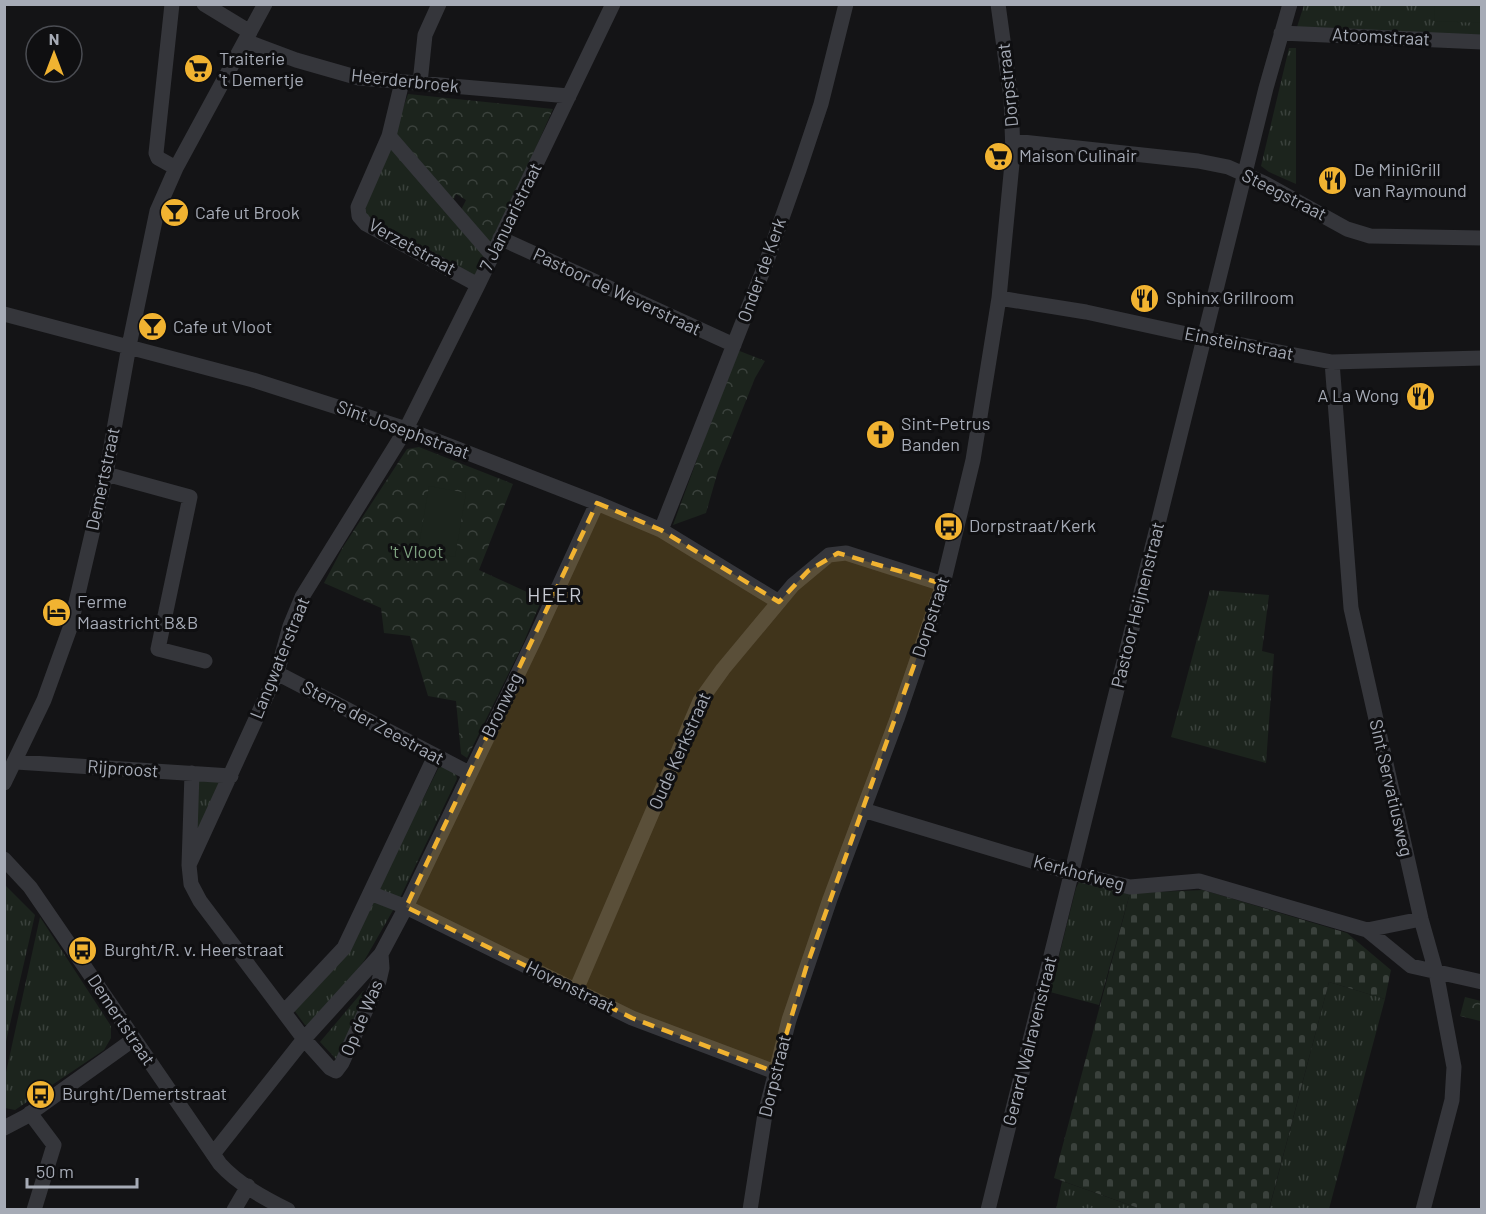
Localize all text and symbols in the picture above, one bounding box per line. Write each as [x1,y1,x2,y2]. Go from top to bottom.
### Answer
street label: Atoomstraat [1331,22,1431,50]
north arrow [24,24,84,84]
text: N [49,29,59,48]
street label: Dorpstraat [992,42,1022,128]
place label: Traiterie 't Demertje [219,47,304,90]
supermarket icon: Traiterie 't Demertje [182,53,214,85]
street label: Heerderbroek [350,63,460,97]
supermarket icon: Maison Culinair [982,140,1014,172]
place label: Maison Culinair [1019,144,1137,166]
place label: De MiniGrill van Raymound [1354,158,1467,201]
street label: 7 Januaristraat [474,159,546,274]
street label: Steegstraat [1238,163,1330,225]
restaurant icon: De MiniGrill van Raymound [1317,164,1349,196]
bar icon: Cafe ut Brook [158,197,190,229]
place label: Cafe ut Brook [195,201,300,223]
street label: Verzetstraat [365,213,460,279]
street label: Onder de Kerk [732,215,790,325]
street label: Pastoor de Weverstraat [530,243,705,340]
restaurant icon: Sphinx Grillroom [1129,282,1161,314]
place label: Sphinx Grillroom [1166,286,1294,308]
bar icon: Cafe ut Vloot [136,311,168,343]
place label: Cafe ut Vloot [173,315,272,337]
street label: Einsteinstraat [1183,322,1296,364]
restaurant icon: A La Wong [1404,380,1436,412]
place label: A La Wong [1317,384,1399,406]
street label: Sint Josephstraat [334,395,473,463]
place label: Sint-Petrus Banden [901,412,990,455]
church icon: Sint-Petrus Banden [864,418,896,450]
street label: Demertstraat [80,425,124,532]
bus stop icon: Dorpstraat/Kerk [932,510,964,542]
place label: Dorpstraat/Kerk [969,514,1096,536]
street label: Pastoor Heijnenstraat [1106,519,1168,690]
park label: 't Vloot [390,540,444,562]
street label: Dorpstraat [907,573,953,660]
district label: HEER [527,582,583,606]
place label: Ferme Maastricht B&B [77,590,198,633]
street label: Langwaterstraat [245,593,314,722]
hotel icon: Ferme Maastricht B&B [40,596,72,628]
street label: Bronweg [476,669,526,740]
street label: Sterre der Zeestraat [299,675,448,769]
street label: Oude Kerkstraat [643,688,715,813]
street label: Sint Servatiusweg [1365,717,1418,859]
street label: Rijproost [87,755,159,781]
street label: Kerkhofweg [1031,849,1127,895]
bus stop icon: Burght/R. v. Heerstraat [67,934,99,966]
place label: Burght/R. v. Heerstraat [104,938,284,960]
street label: Gerard Walravenstraat [997,954,1061,1128]
street label: Hovenstraat [523,955,618,1017]
street label: Demertstraat [83,970,160,1069]
street label: Op de Was [335,976,387,1059]
street label: Dorpstraat [753,1032,795,1119]
bus stop icon: Burght/Demertstraat [25,1078,57,1110]
place label: Burght/Demertstraat [62,1082,227,1104]
scale bar [27,1151,136,1189]
text: 50 m [36,1160,74,1182]

